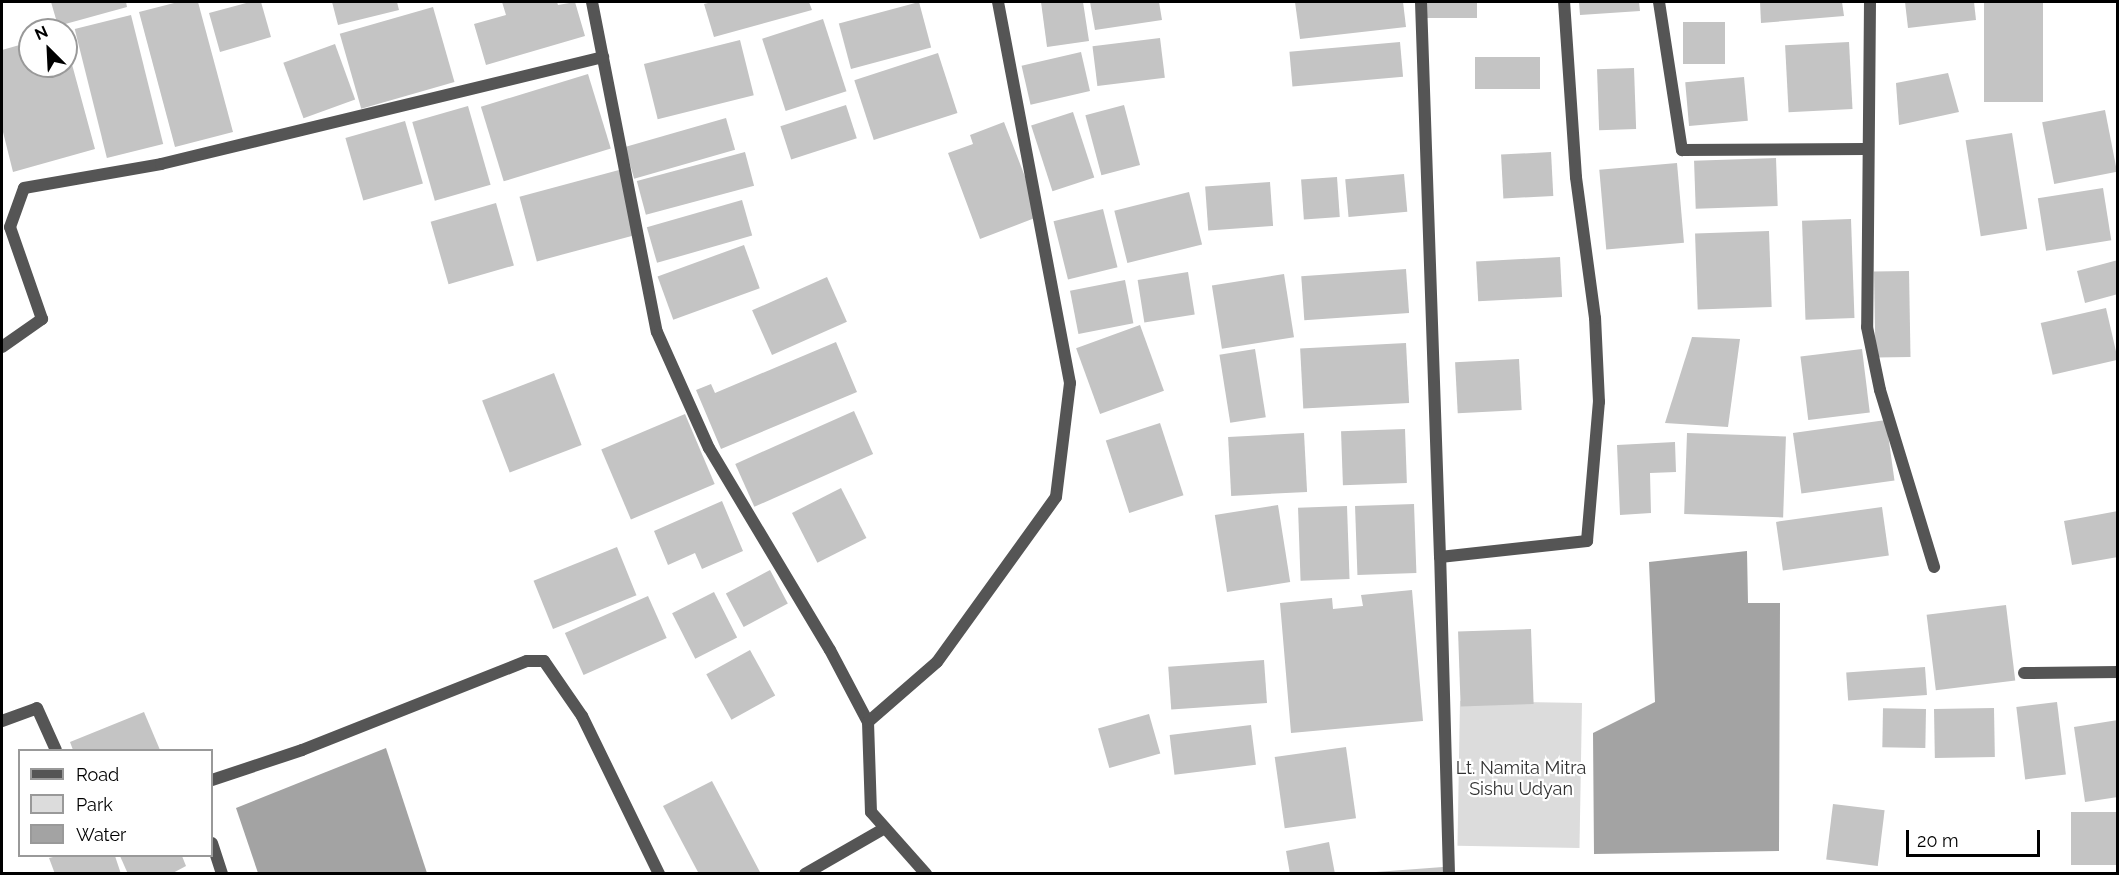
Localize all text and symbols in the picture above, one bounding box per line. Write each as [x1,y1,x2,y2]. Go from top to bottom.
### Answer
north arrow [18,18,78,78]
text: N [32,22,51,44]
legend [18,749,213,857]
park label: Lt. Namita Mitra Sishu Udyan [1456,758,1586,800]
text: Road [76,764,119,785]
text: Park [76,794,113,815]
scale bar [1909,818,2042,856]
text: Water [76,824,126,845]
text: 20 m [1917,830,1959,851]

